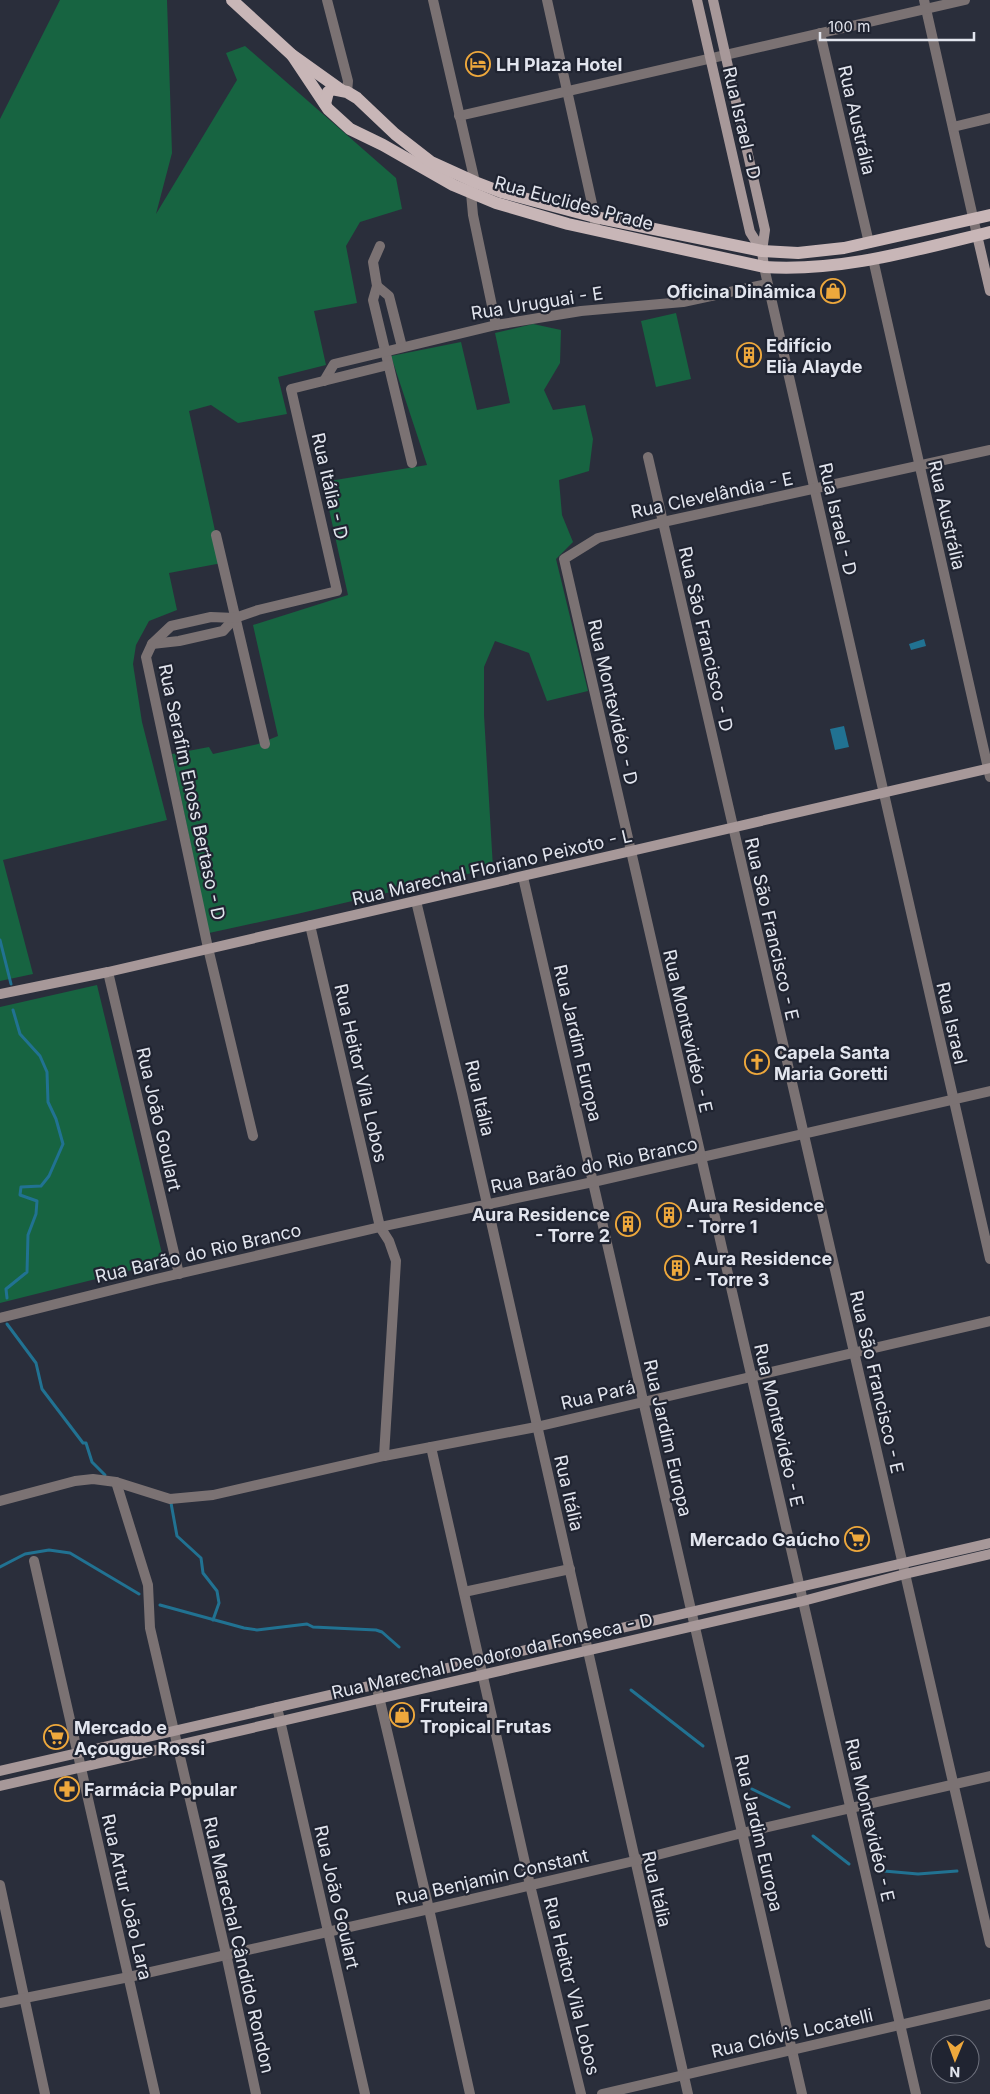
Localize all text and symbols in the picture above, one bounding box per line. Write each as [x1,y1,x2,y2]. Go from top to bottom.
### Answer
scale bar [820,10,974,42]
text: 100 m [828,17,870,36]
hotel icon: LH Plaza Hotel [465,51,491,77]
place label: LH Plaza Hotel [496,54,622,75]
street label: Rua Austrália [834,63,880,177]
street label: Rua Israel - D [719,65,765,181]
street label: Rua Euclides Prade [492,172,656,234]
shop icon: Oficina Dinâmica [820,278,846,304]
place label: Oficina Dinâmica [666,281,816,302]
street label: Rua Uruguai - E [469,282,605,324]
place label: Edifício Elia Alayde [766,335,863,377]
building icon: Edifício Elia Alayde [736,342,762,368]
street label: Rua Itália - D [308,431,352,541]
street label: Rua Austrália [924,458,970,572]
street label: Rua Israel - D [815,461,861,577]
street label: Rua Clevelândia - E [629,468,795,522]
street label: Rua São Francisco - D [674,544,738,734]
street label: Rua Montevidéo - D [584,617,642,787]
street label: Rua Serafim Enoss Bertaso - D [155,662,229,922]
street label: Rua Marechal Floriano Peixoto - L [350,825,634,909]
street label: Rua São Francisco - E [741,836,803,1022]
street label: Rua Montevidéo - E [659,947,717,1115]
street label: Rua Jardim Europa [550,962,606,1124]
street label: Rua Israel [932,980,972,1066]
street label: Rua Heitor Vila Lobos [330,982,392,1164]
place label: Capela Santa Maria Goretti [774,1042,890,1084]
street label: Rua João Goulart [132,1045,186,1193]
church icon: Capela Santa Maria Goretti [744,1049,770,1075]
street label: Rua Itália [461,1058,499,1138]
street label: Rua Barão do Rio Branco [489,1133,699,1197]
place label: Aura Residence - Torre 1 [686,1195,825,1237]
building icon: Aura Residence - Torre 1 [656,1202,682,1228]
place label: Aura Residence - Torre 2 [472,1204,610,1246]
building icon: Aura Residence - Torre 2 [615,1211,641,1237]
street label: Rua Barão do Rio Branco [93,1219,303,1287]
place label: Aura Residence - Torre 3 [694,1248,833,1290]
building icon: Aura Residence - Torre 3 [664,1255,690,1281]
street label: Rua São Francisco - E [846,1289,908,1475]
street label: Rua Montevidéo - E [750,1341,808,1509]
street label: Rua Jardim Europa [640,1357,696,1519]
street label: Rua Pará [559,1376,637,1414]
street label: Rua Itália [550,1453,588,1533]
supermarket icon: Mercado Gaúcho [844,1526,870,1552]
place label: Mercado Gaúcho [690,1529,840,1550]
street label: Rua Marechal Deodoro da Fonseca - D [329,1609,655,1703]
place label: Fruteira Tropical Frutas [420,1695,551,1737]
shop icon: Fruteira Tropical Frutas [389,1702,415,1728]
place label: Mercado e Açougue Rossi [74,1717,205,1759]
supermarket icon: Mercado e Açougue Rossi [43,1724,69,1750]
street label: Rua Montevidéo - E [841,1736,899,1904]
street label: Rua Jardim Europa [731,1752,787,1914]
pharmacy icon: Farmácia Popular [54,1776,80,1802]
place label: Farmácia Popular [84,1779,237,1800]
street label: Rua Artur João Lara [98,1812,156,1982]
street label: Rua Marechal Cândido Rondon [199,1815,279,2075]
street label: Rua João Goulart [310,1823,364,1971]
street label: Rua Benjamin Constant [394,1845,591,1909]
street label: Rua Itália [638,1849,676,1929]
street label: Rua Heitor Vila Lobos [540,1895,604,2077]
street label: Rua Clóvis Locatelli [709,2004,875,2062]
north arrow [930,2034,980,2084]
text: N [949,2064,960,2081]

